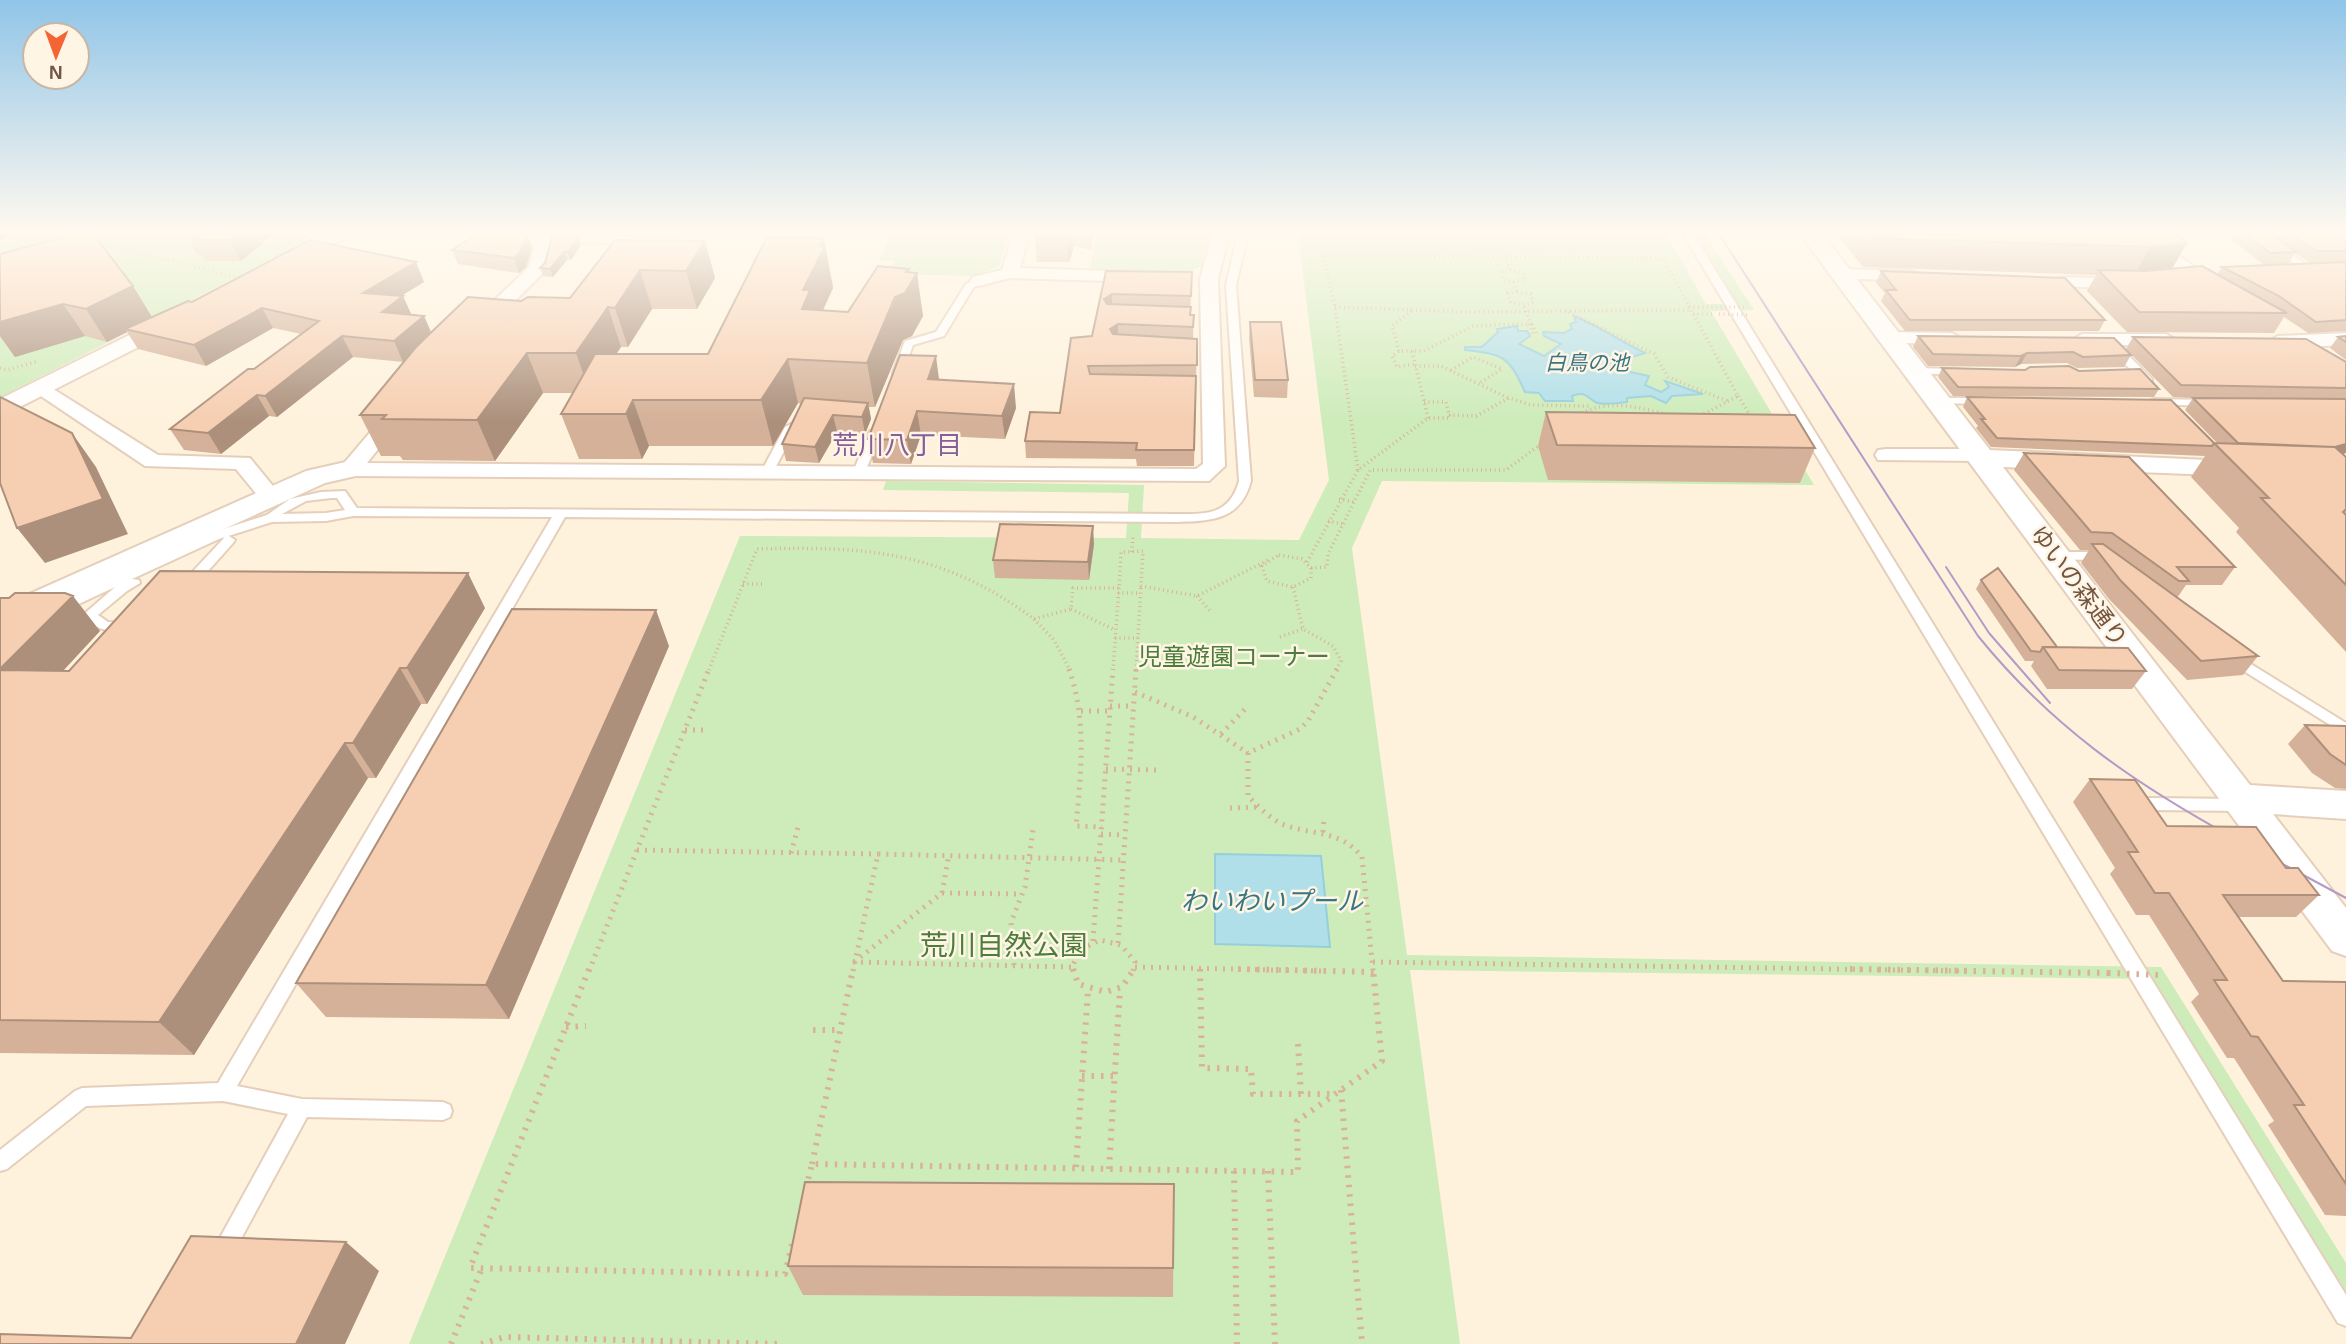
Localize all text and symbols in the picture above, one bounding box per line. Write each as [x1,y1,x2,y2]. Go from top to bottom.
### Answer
north arrow [21,21,91,91]
text: N [49,62,63,83]
water label: 白鳥の池 [1545,351,1631,374]
district label: 荒川八丁目 [832,430,962,460]
street label: ゆいの森通り [2025,520,2133,652]
park label: 児童遊園コーナー [1138,643,1330,670]
water label: わいわいプール [1181,886,1364,916]
park label: 荒川自然公園 [920,930,1088,961]

